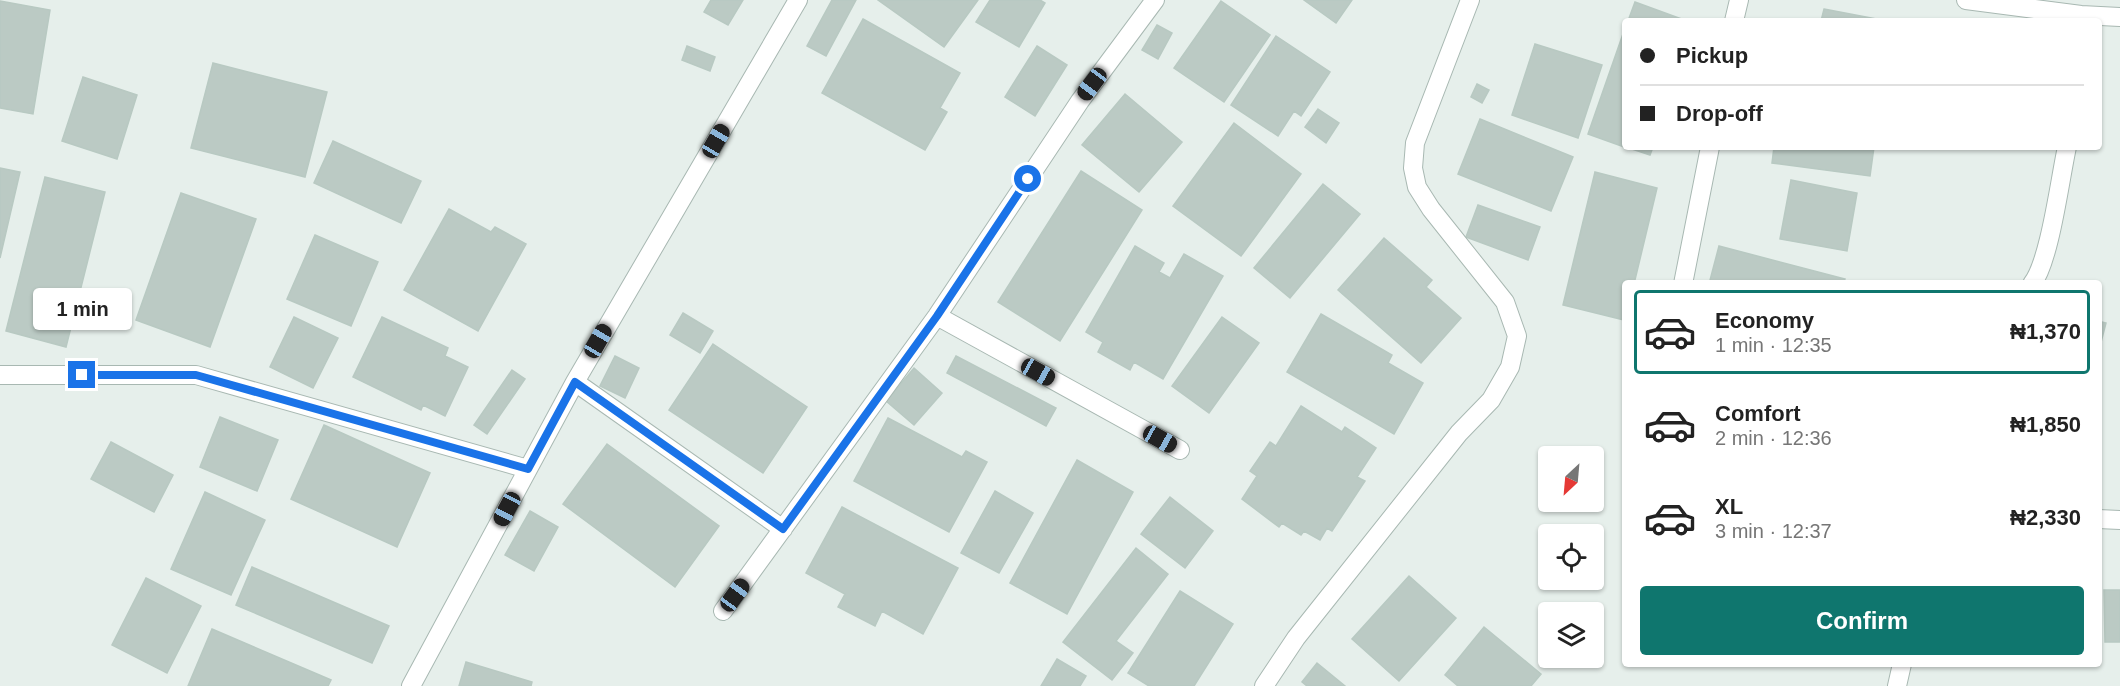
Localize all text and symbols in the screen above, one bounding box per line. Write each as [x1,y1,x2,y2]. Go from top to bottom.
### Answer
text: Pickup [1676,43,1748,68]
car [1074,64,1110,104]
text: Drop-off [1676,101,1763,126]
car [699,121,733,161]
route start [1014,165,1041,192]
callout: 1 min [32,288,132,330]
text: 1 min [56,298,109,320]
icon: car [1643,305,1697,359]
text: Economy [1715,308,1814,333]
text: ₦1,370 [2010,319,2081,344]
car [581,321,615,361]
text: 1 min · 12:35 [1715,334,1832,356]
car [1018,355,1058,389]
route end [68,361,95,388]
icon: car [1643,398,1697,452]
text: Comfort [1715,401,1801,426]
text: ₦1,850 [2010,412,2081,437]
car [1140,422,1180,456]
text: 2 min · 12:36 [1715,427,1832,449]
north arrow [1538,446,1604,512]
map controls [1538,446,1604,668]
car [491,489,523,529]
icon: car [1643,491,1697,545]
text: XL [1715,494,1743,519]
text: ₦2,330 [2010,505,2081,530]
text: 3 min · 12:37 [1715,520,1832,542]
button: locate [1538,524,1604,590]
car [717,575,753,615]
button: Confirm [1640,586,2084,655]
button: layers [1538,602,1604,668]

